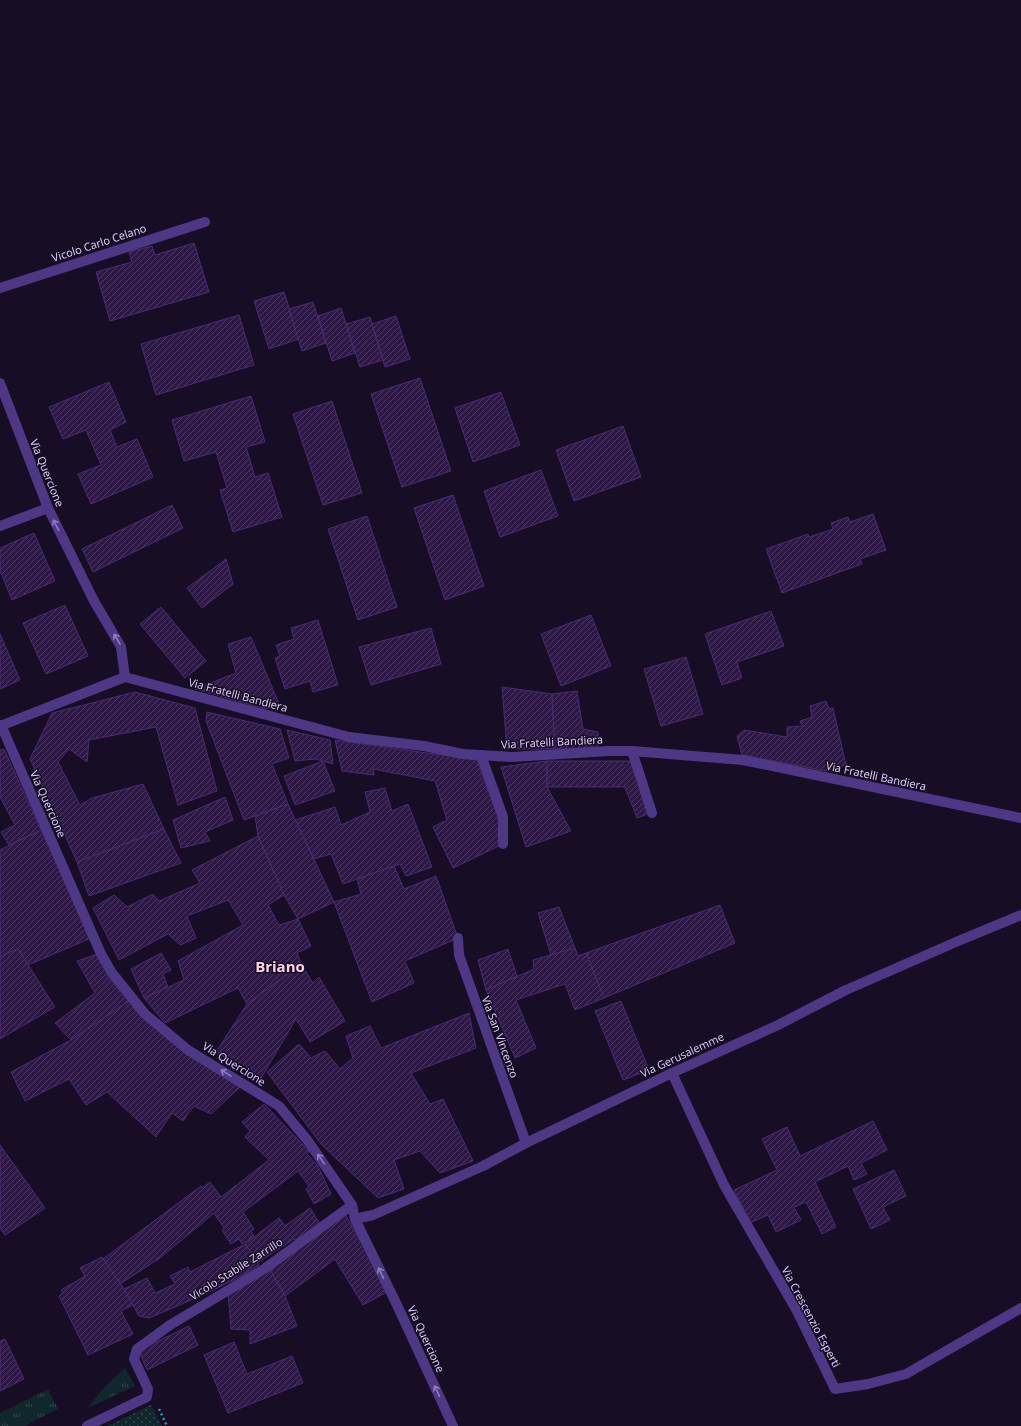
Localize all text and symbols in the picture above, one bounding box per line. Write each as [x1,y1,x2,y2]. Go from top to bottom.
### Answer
street label: Vicolo Carlo Celano [50,220,148,265]
street label: Via Quercione [27,437,68,509]
one-way arrow [52,519,59,531]
one-way arrow [112,634,120,646]
street label: Via Fratelli Bandiera [187,674,289,715]
street label: Via Fratelli Bandiera [501,731,603,752]
street label: Via Fratelli Bandiera [825,758,928,793]
street label: Via Quercione [27,768,70,840]
district label: Briano [255,956,305,976]
street label: Via San Vincenzo [479,994,522,1080]
street label: Via Gerusalemme [638,1029,726,1080]
street label: Via Quercione [200,1038,269,1089]
one-way arrow [220,1069,232,1077]
one-way arrow [317,1154,325,1165]
street label: Vicolo Stabile Zarrillo [186,1234,285,1303]
street label: Via Crescenzio Esperti [778,1264,844,1370]
one-way arrow [377,1267,385,1279]
street label: Via Quercione [404,1303,448,1375]
one-way arrow [433,1385,440,1397]

